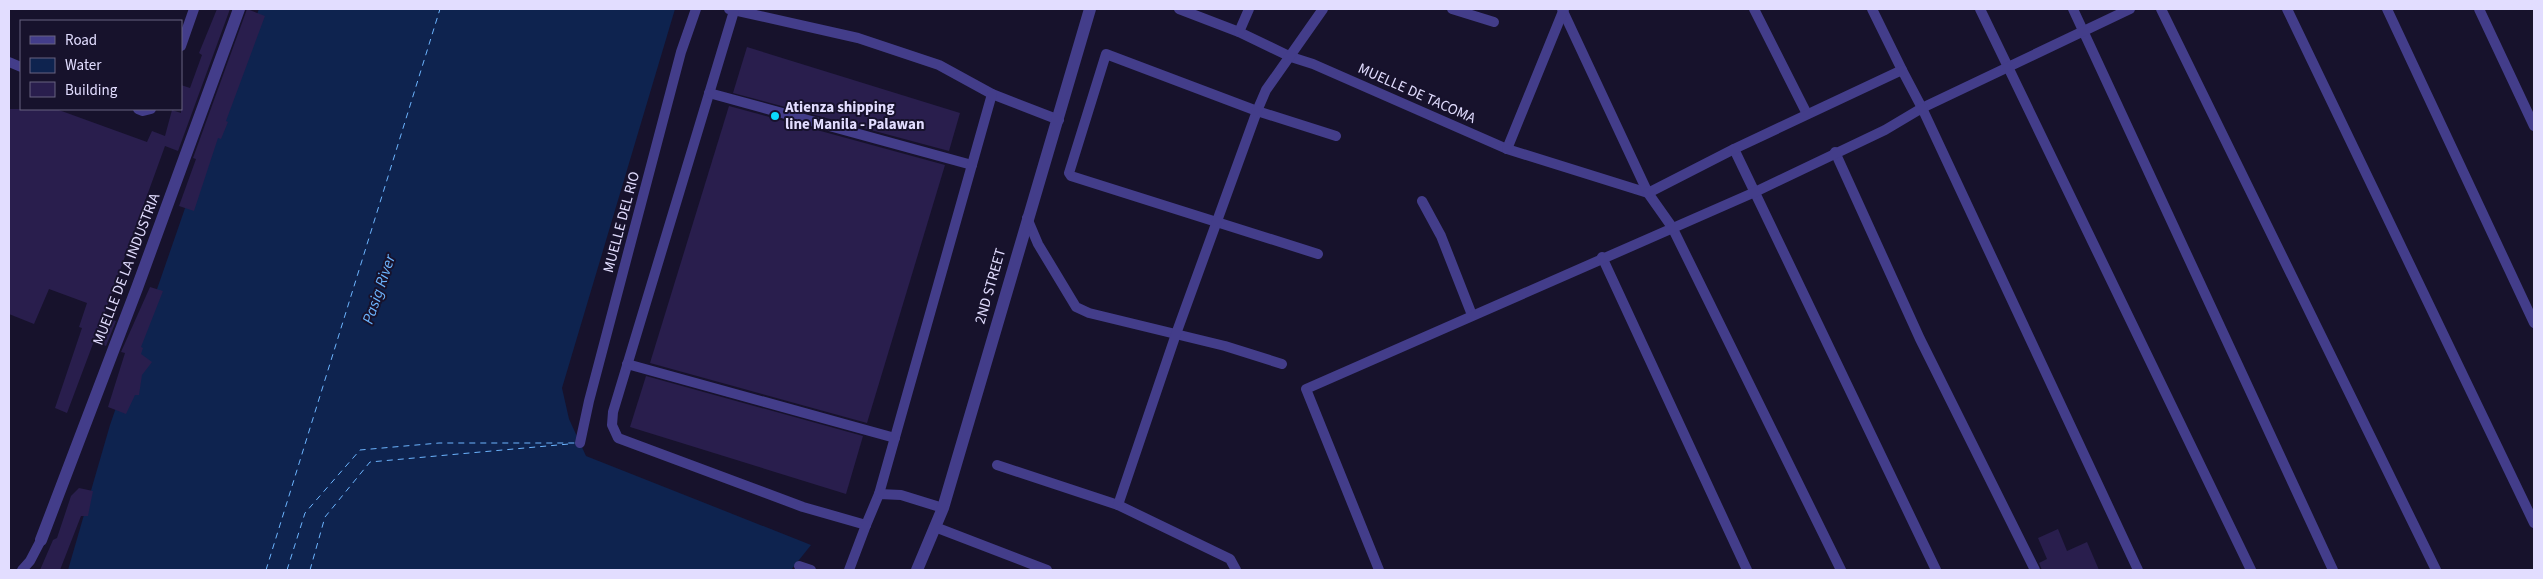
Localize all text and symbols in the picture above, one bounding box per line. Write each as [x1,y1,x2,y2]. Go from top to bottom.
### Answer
legend [20,20,182,110]
text: Road [65,30,97,51]
text: Water [65,55,102,76]
street label: MUELLE DE TACOMA [1355,58,1480,129]
text: Building [65,80,118,101]
place label: Atienza shipping line Manila - Palawan [784,97,925,135]
marker: Atienza shipping line Manila - Palawan [769,110,781,122]
street label: MUELLE DEL RIO [598,169,645,275]
street label: MUELLE DE LA INDUSTRIA [88,189,165,348]
street label: 2ND STREET [970,246,1011,326]
water label: Pasig River [357,250,402,327]

